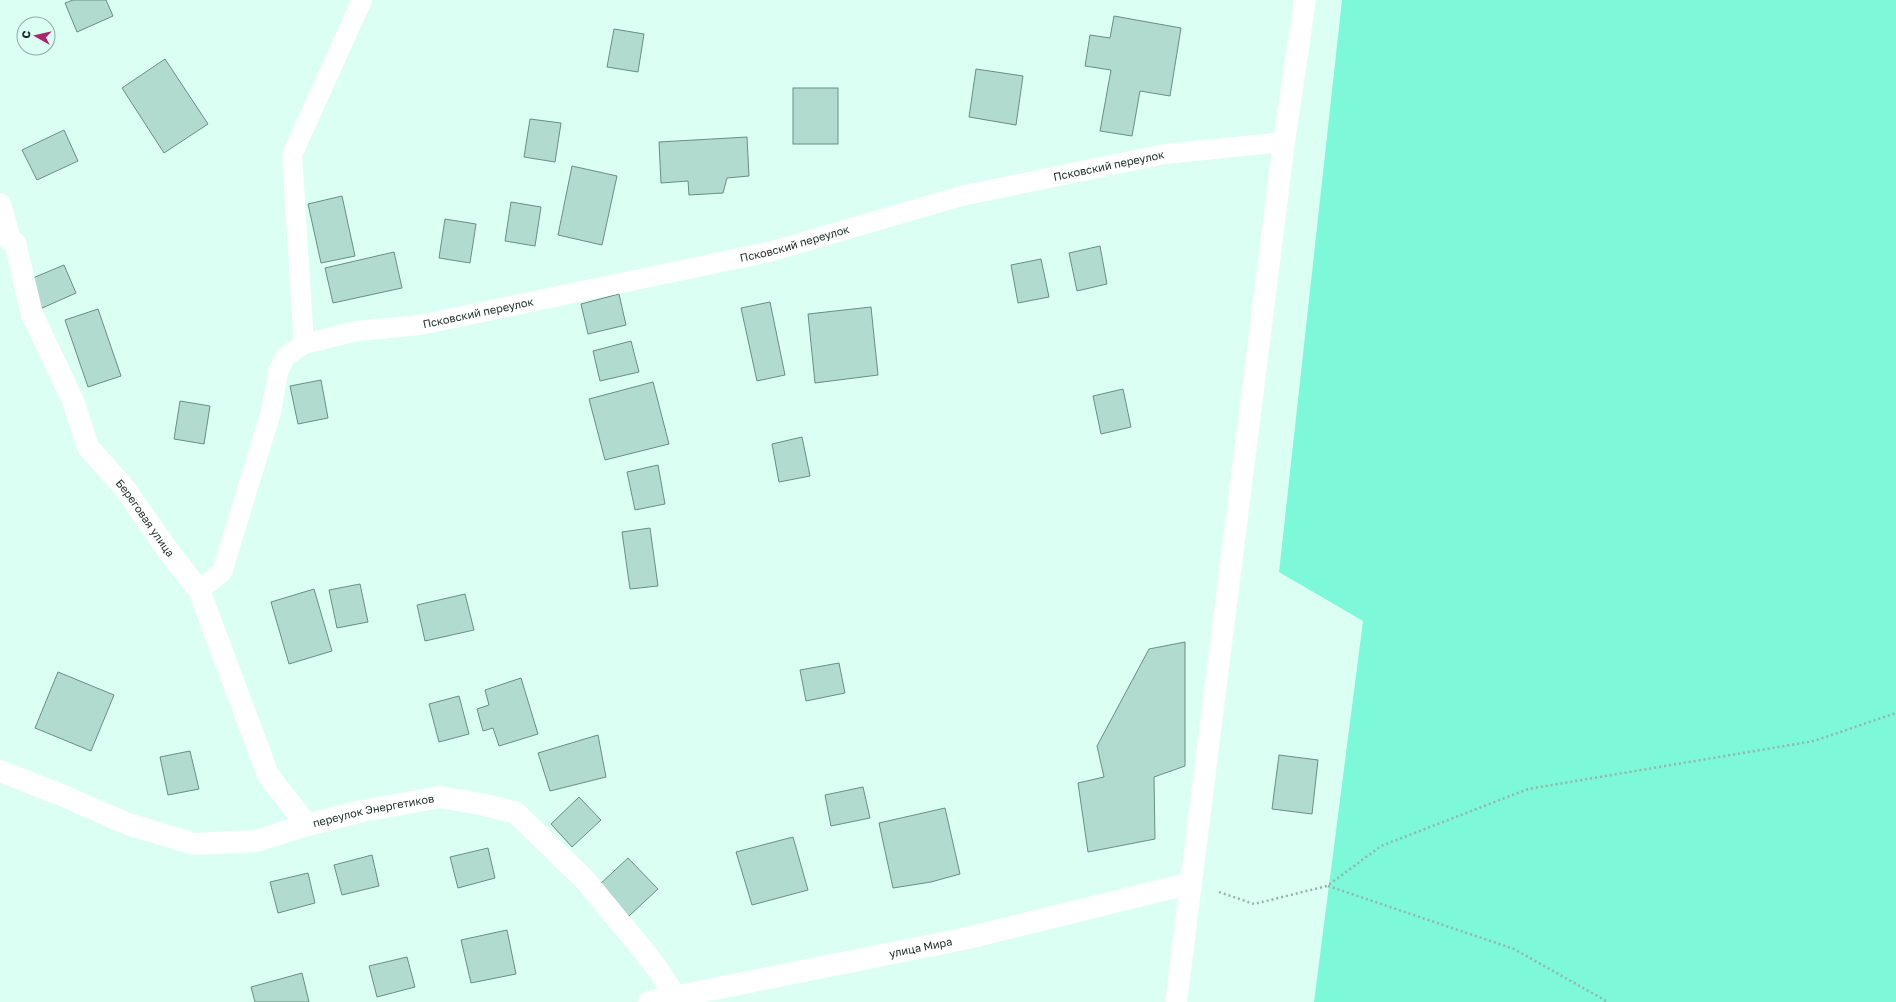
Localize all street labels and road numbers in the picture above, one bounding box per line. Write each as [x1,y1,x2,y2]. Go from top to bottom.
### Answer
street label: Псковский переулок [1052,147,1166,183]
street label: Псковский переулок [739,222,851,264]
street label: Псковский переулок [421,294,535,330]
street label: Береговая улица [113,476,177,559]
street label: переулок Энергетиков [311,791,435,829]
street label: улица Мира [888,934,953,960]

